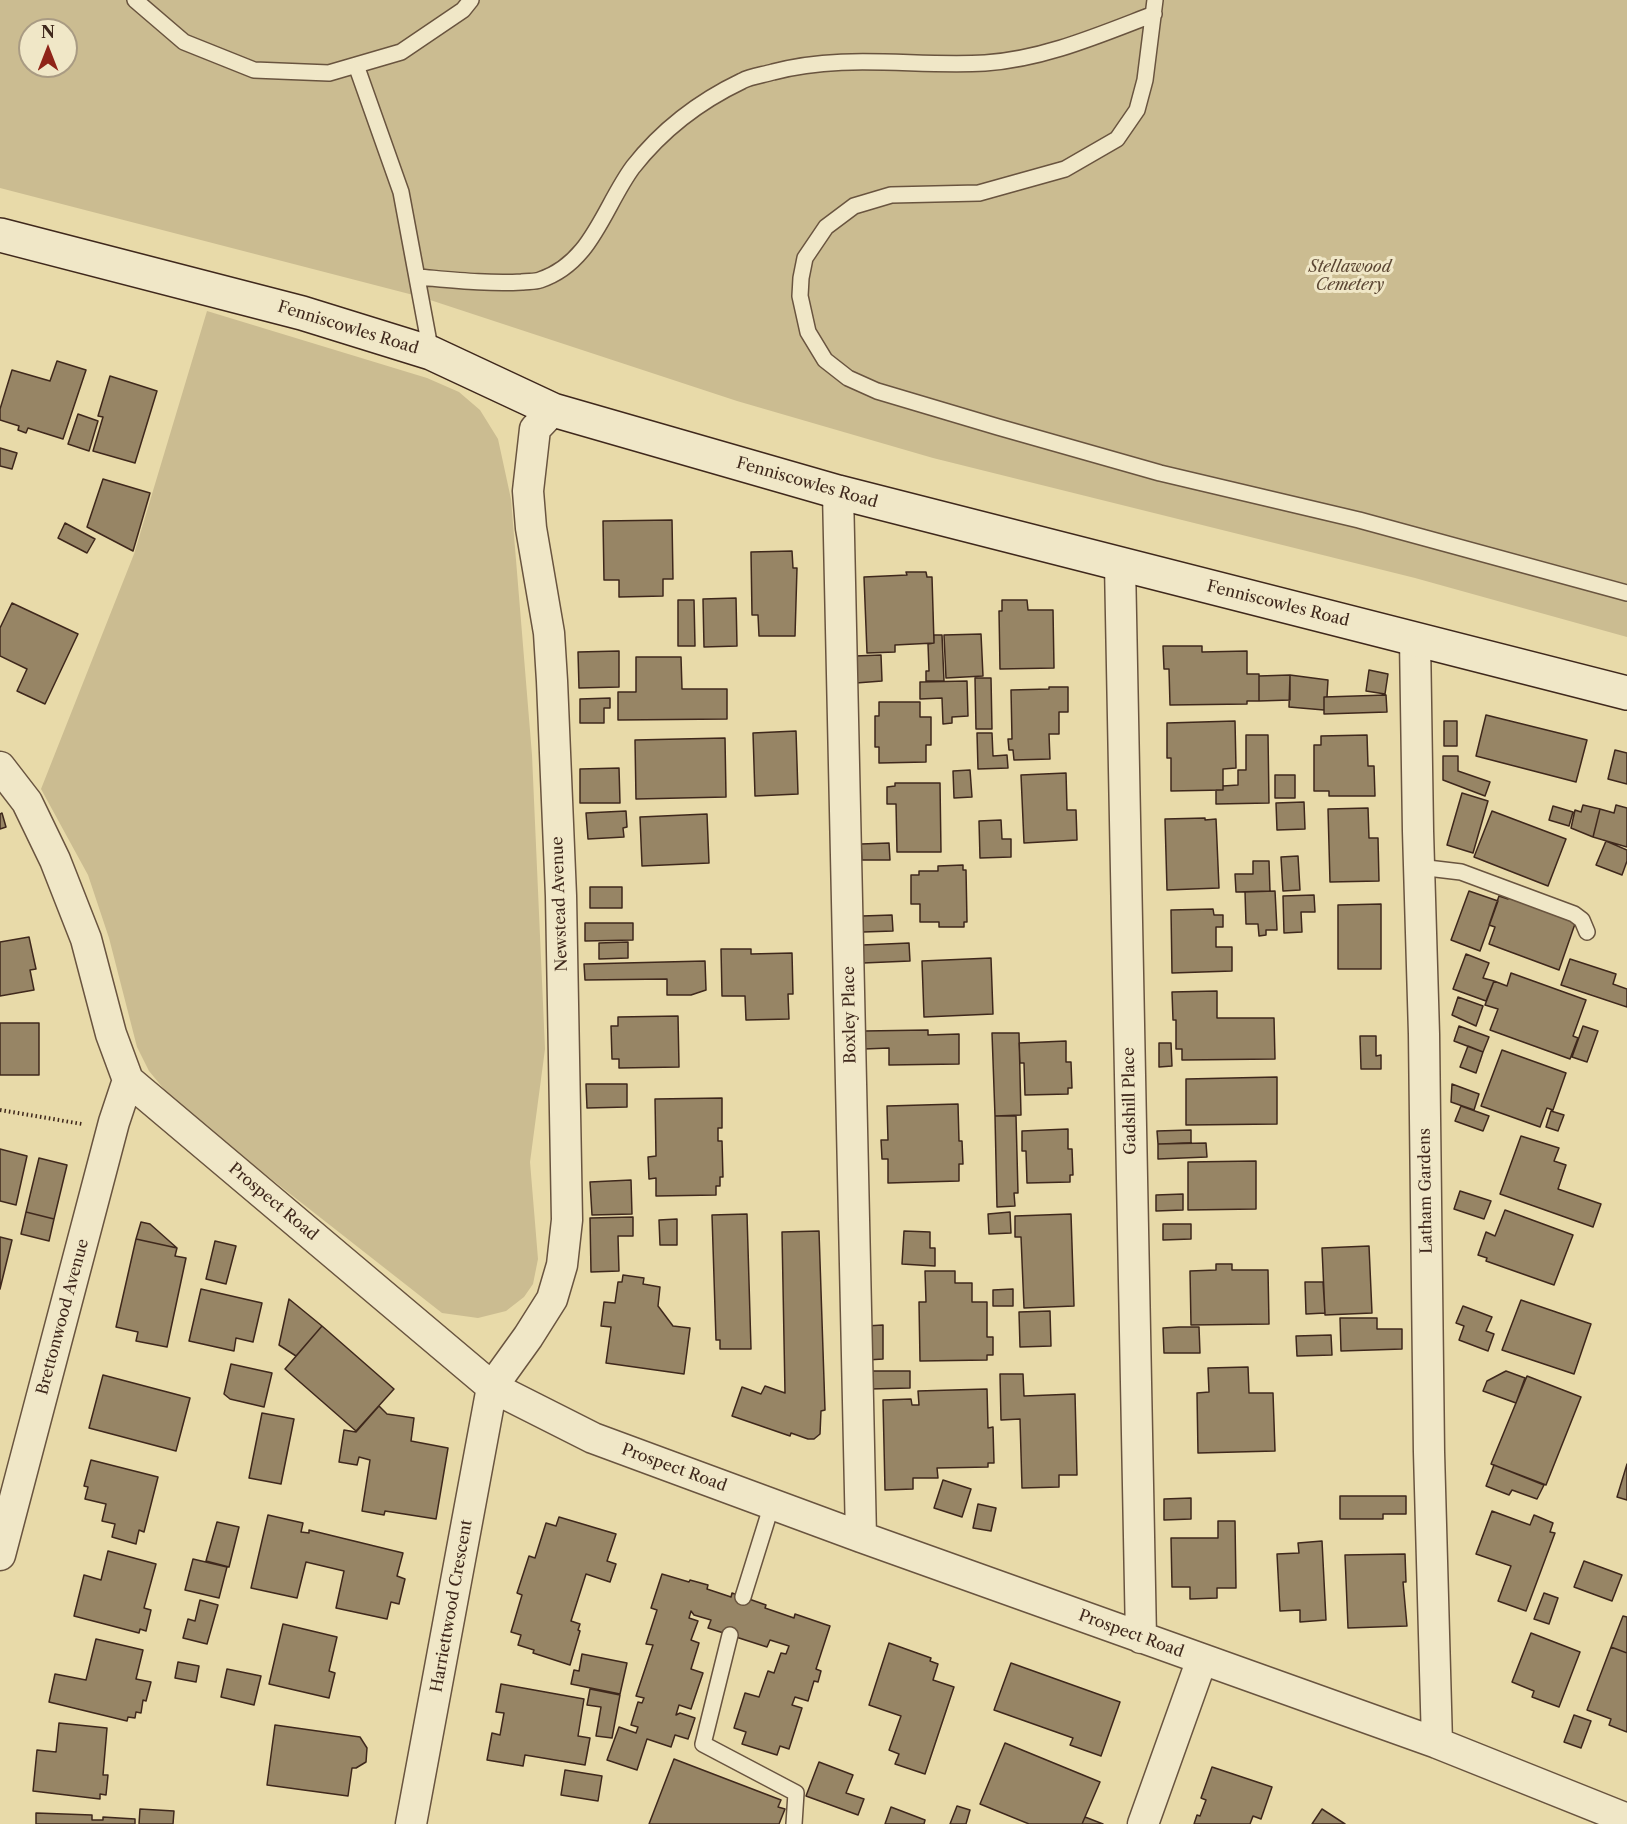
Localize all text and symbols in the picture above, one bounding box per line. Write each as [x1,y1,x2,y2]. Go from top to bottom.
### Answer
north arrow [18,18,78,78]
text: N [41,22,55,42]
park label: Stellawood Cemetery [1309,257,1391,295]
street label: Fenniscowles Road [275,297,421,359]
street label: Fenniscowles Road [734,454,880,512]
street label: Fenniscowles Road [1205,577,1351,631]
street label: Newstead Avenue [548,836,572,972]
street label: Boxley Place [840,966,860,1064]
street label: Gadshill Place [1119,1047,1141,1155]
street label: Latham Gardens [1415,1128,1437,1254]
street label: Prospect Road [224,1159,322,1245]
street label: Brettonwood Avenue [33,1237,93,1397]
street label: Prospect Road [619,1440,729,1496]
street label: Harriettwood Crescent [427,1518,477,1694]
street label: Prospect Road [1076,1606,1186,1662]

